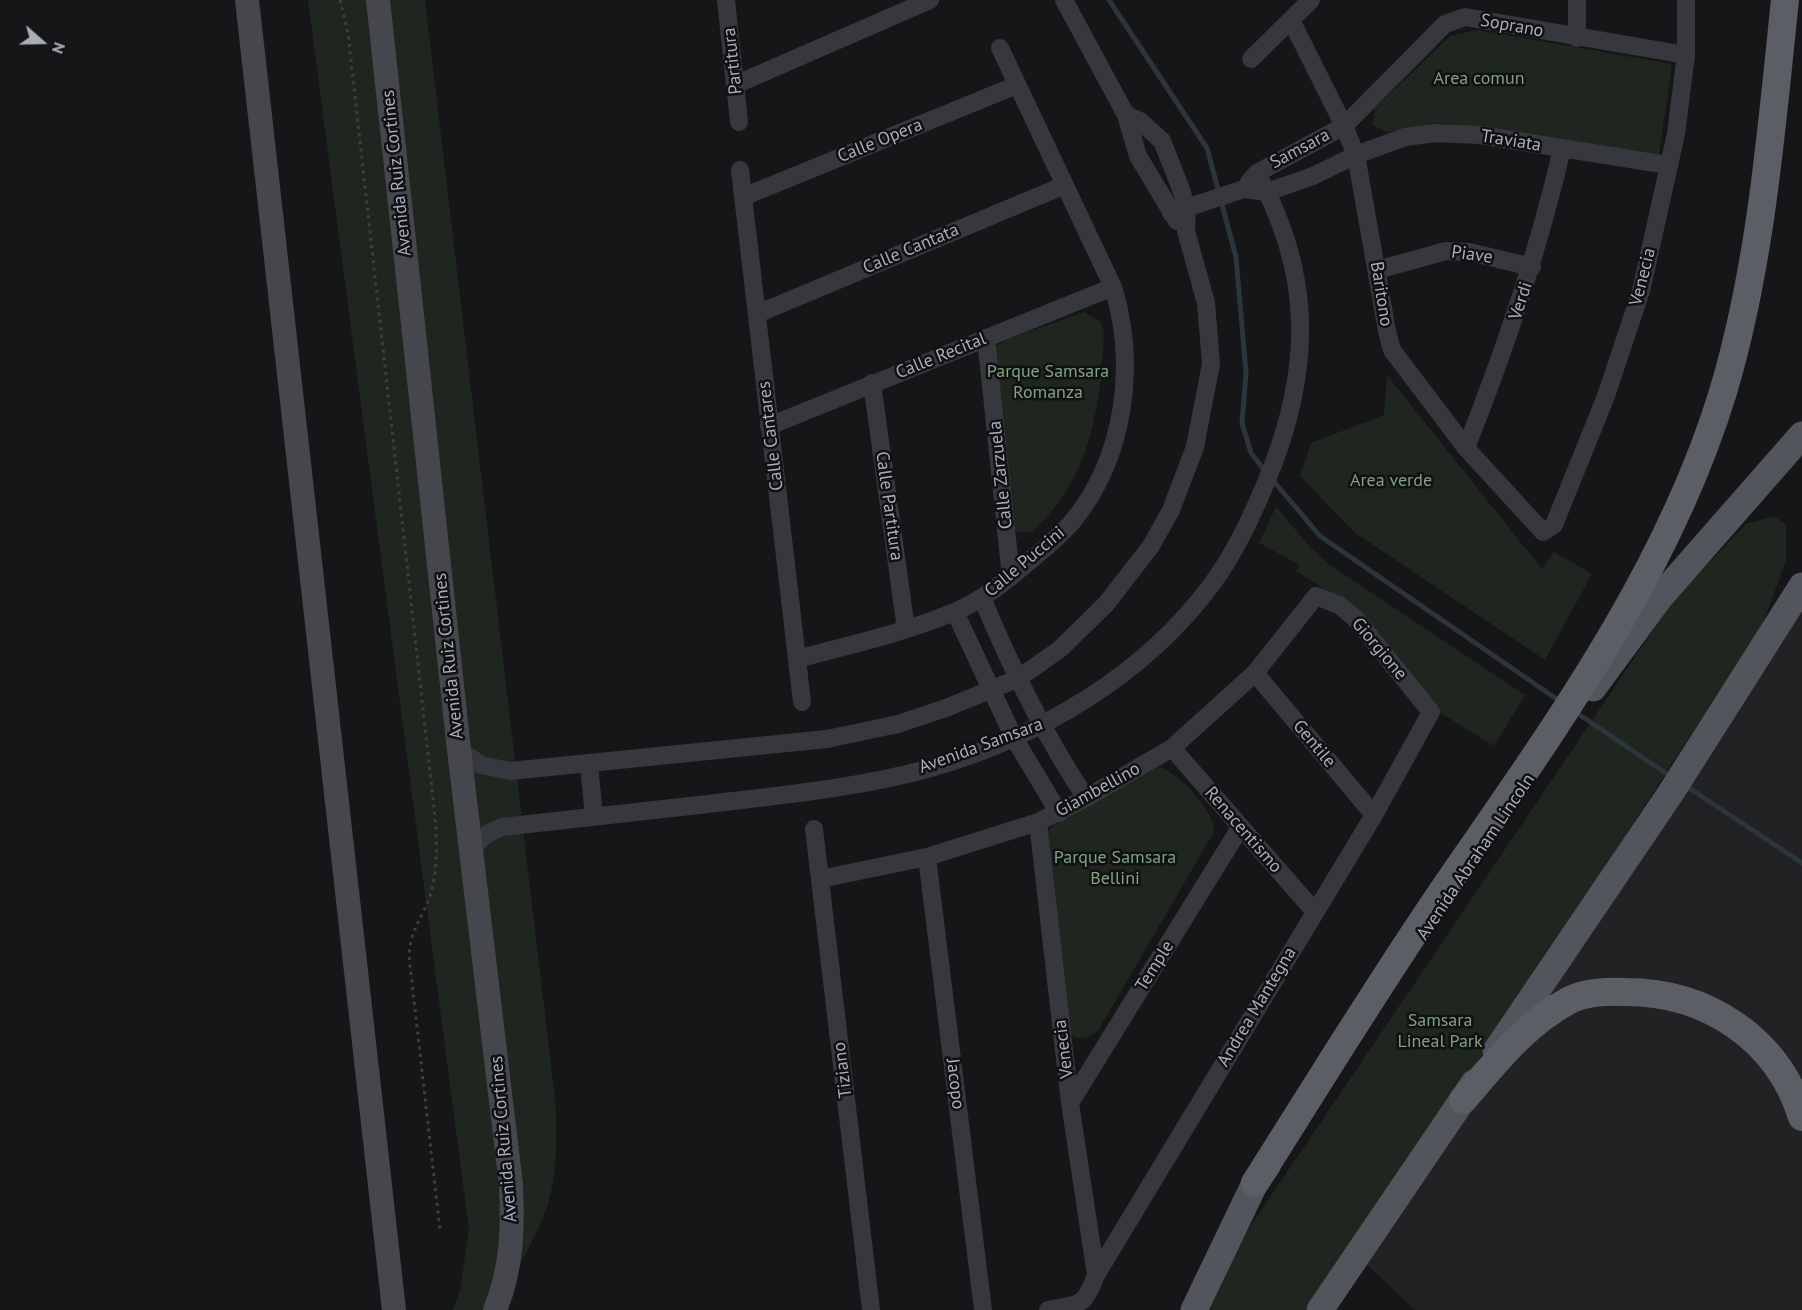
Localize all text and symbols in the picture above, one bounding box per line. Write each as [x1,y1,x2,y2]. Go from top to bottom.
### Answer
street label: Soprano [1479,10,1545,42]
north arrow [12,12,72,72]
street label: Partitura [719,27,747,95]
text: N [48,40,70,57]
park label: Area comun [1433,68,1525,90]
street label: Avenida Ruiz Cortines [378,89,416,257]
street label: Calle Opera [834,114,926,168]
street label: Samsara [1266,124,1334,174]
street label: Traviata [1479,126,1543,156]
street label: Calle Cantata [860,219,962,279]
street label: Piave [1450,241,1494,269]
street label: Venecia [1625,246,1661,308]
street label: Baritono [1365,260,1397,328]
street label: Verdi [1505,279,1537,323]
street label: Calle Recital [893,328,989,384]
park label: Parque Samsara Romanza [987,361,1109,404]
street label: Calle Cantares [754,380,788,492]
street label: Calle Zarzuela [985,420,1017,530]
street label: Calle Partitura [871,450,907,562]
park label: Area verde [1350,470,1432,492]
street label: Calle Puccini [981,522,1069,602]
street label: Avenida Ruiz Cortines [430,572,468,740]
street label: Giorgione [1347,613,1411,685]
street label: Avenida Samsara [916,714,1046,778]
street label: Gentile [1288,716,1340,772]
street label: Giambellino [1052,758,1144,822]
street label: Avenida Abraham Lincoln [1412,770,1540,944]
street label: Renacentismo [1200,782,1286,878]
park label: Parque Samsara Bellini [1054,847,1176,890]
street label: Temple [1131,937,1179,995]
street label: Andrea Mantegna [1213,943,1301,1071]
park label: Samsara Lineal Park [1397,1010,1483,1052]
street label: Venecia [1050,1018,1078,1080]
street label: Tiziano [829,1041,857,1099]
street label: Avenida Ruiz Cortines [486,1055,522,1223]
street label: Jacopo [941,1057,969,1111]

